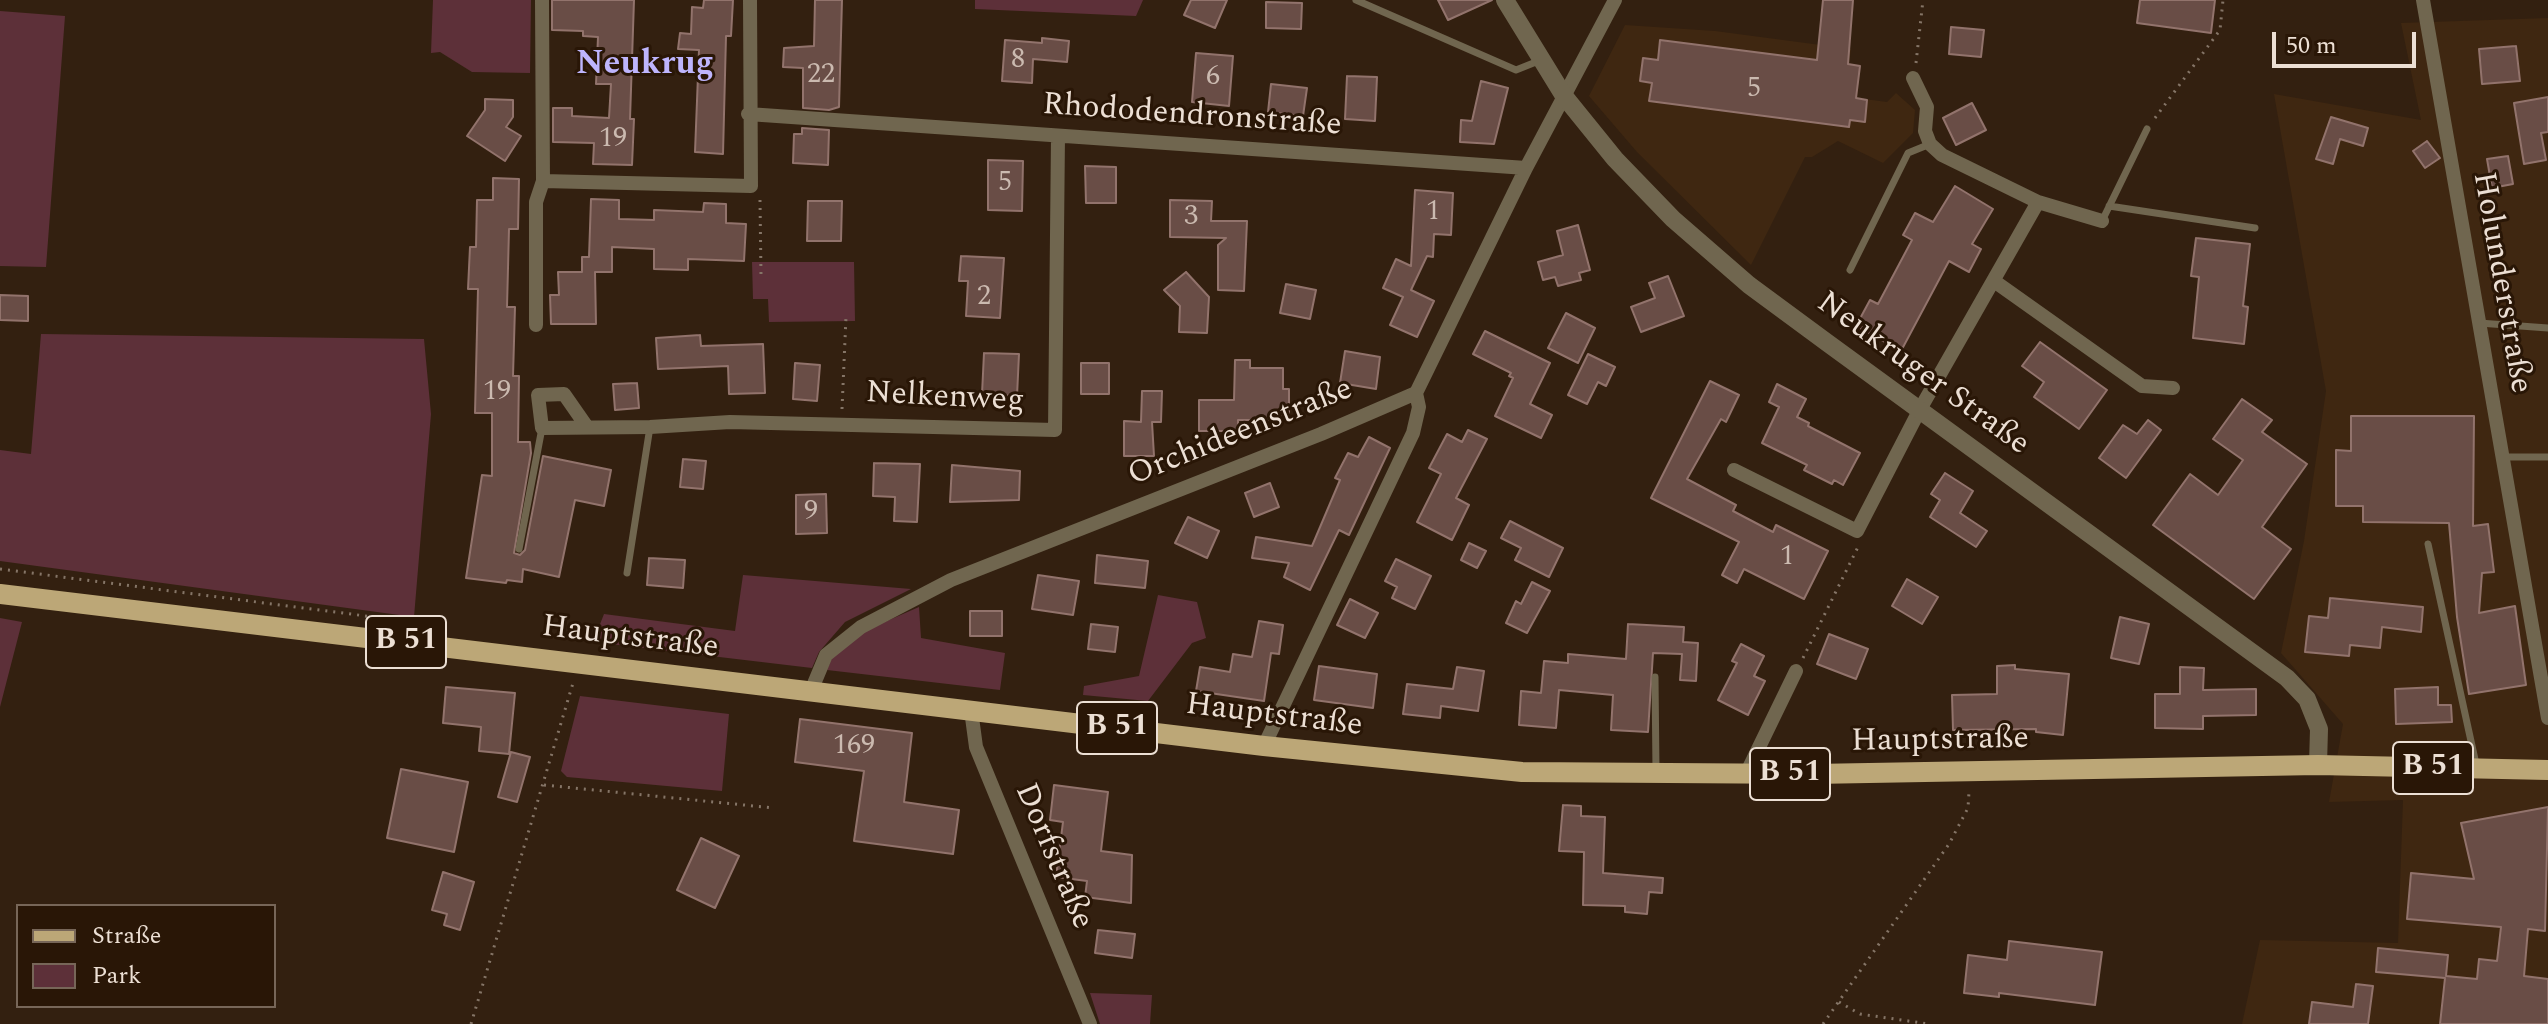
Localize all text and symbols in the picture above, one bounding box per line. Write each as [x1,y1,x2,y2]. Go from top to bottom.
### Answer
scale bar [2276,16,2420,66]
text: 50 m [2286,28,2337,64]
house number: 8 [1011,45,1025,79]
district label: Neukrug [576,46,714,86]
house number: 22 [807,60,835,94]
house number: 6 [1206,62,1220,96]
house number: 5 [1747,74,1761,108]
street label: Rhododendronstraße [1041,87,1343,147]
house number: 19 [599,124,627,158]
house number: 5 [998,168,1012,202]
street label: Holunderstraße [2462,169,2538,397]
house number: 1 [1426,197,1440,231]
house number: 3 [1184,202,1198,236]
house number: 2 [977,282,991,316]
street label: Neukruger Straße [1808,285,2036,465]
street label: Orchideenstraße [1123,372,1359,496]
street label: Nelkenweg [865,376,1025,422]
house number: 19 [483,377,511,411]
house number: 9 [804,497,818,531]
house number: 1 [1780,542,1794,576]
street label: Hauptstraße [540,609,720,669]
road number: B 51 [366,616,446,668]
street label: Hauptstraße [1184,687,1364,747]
road number: B 51 [1077,702,1157,754]
street label: Hauptstraße [1851,721,2029,763]
house number: 169 [833,731,875,765]
road number: B 51 [2393,742,2473,794]
road number: B 51 [1750,748,1830,800]
street label: Dorfstraße [1004,778,1100,936]
legend [16,904,276,1008]
text: Straße [92,918,161,954]
text: Park [92,958,142,994]

